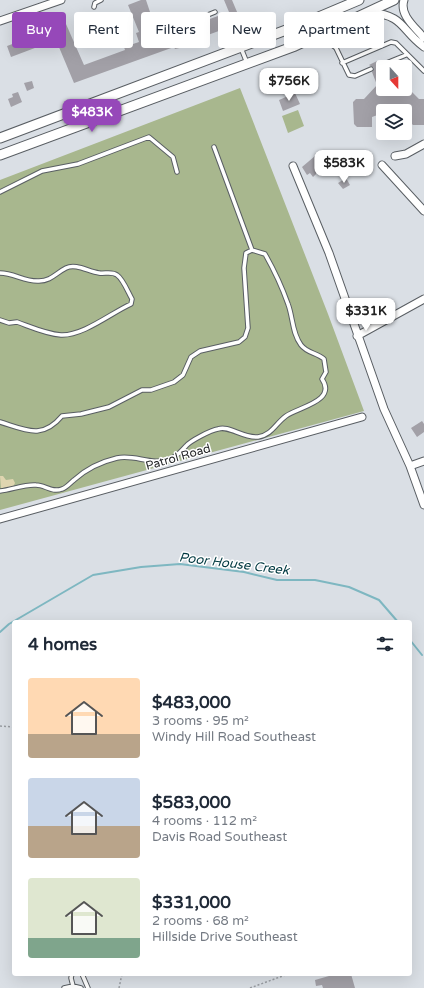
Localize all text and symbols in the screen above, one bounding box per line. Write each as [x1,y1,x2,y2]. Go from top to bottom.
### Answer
chip: Buy [12,12,66,48]
chip: Rent [74,12,133,48]
chip: Filters [141,12,210,48]
chip: New [218,12,276,48]
chip: Apartment [284,12,384,48]
north arrow [376,60,412,96]
map controls [376,60,412,140]
pin: $756K [261,68,317,102]
text: $756K [268,73,310,89]
pin: $483K [64,99,120,133]
text: $483K [71,104,113,120]
button: layers [376,104,412,140]
pin: $583K [316,150,372,184]
text: $583K [323,155,365,171]
pin: $331K [338,298,394,332]
text: $331K [345,303,387,319]
street label: Patrol Road [144,441,212,473]
water label: Poor House Creek [178,549,291,579]
icon: filters [374,633,396,655]
text: 4 homes [28,634,97,655]
text: $483,000 [152,692,231,713]
icon: home [60,694,108,742]
text: 3 rooms · 95 m² [152,713,249,729]
text: Windy Hill Road Southeast [152,729,316,745]
text: $583,000 [152,792,231,813]
icon: home [60,794,108,842]
text: 4 rooms · 112 m² [152,813,257,829]
text: Davis Road Southeast [152,829,287,845]
text: $331,000 [152,892,231,913]
icon: home [60,894,108,942]
text: 2 rooms · 68 m² [152,913,249,929]
text: Hillside Drive Southeast [152,929,298,945]

